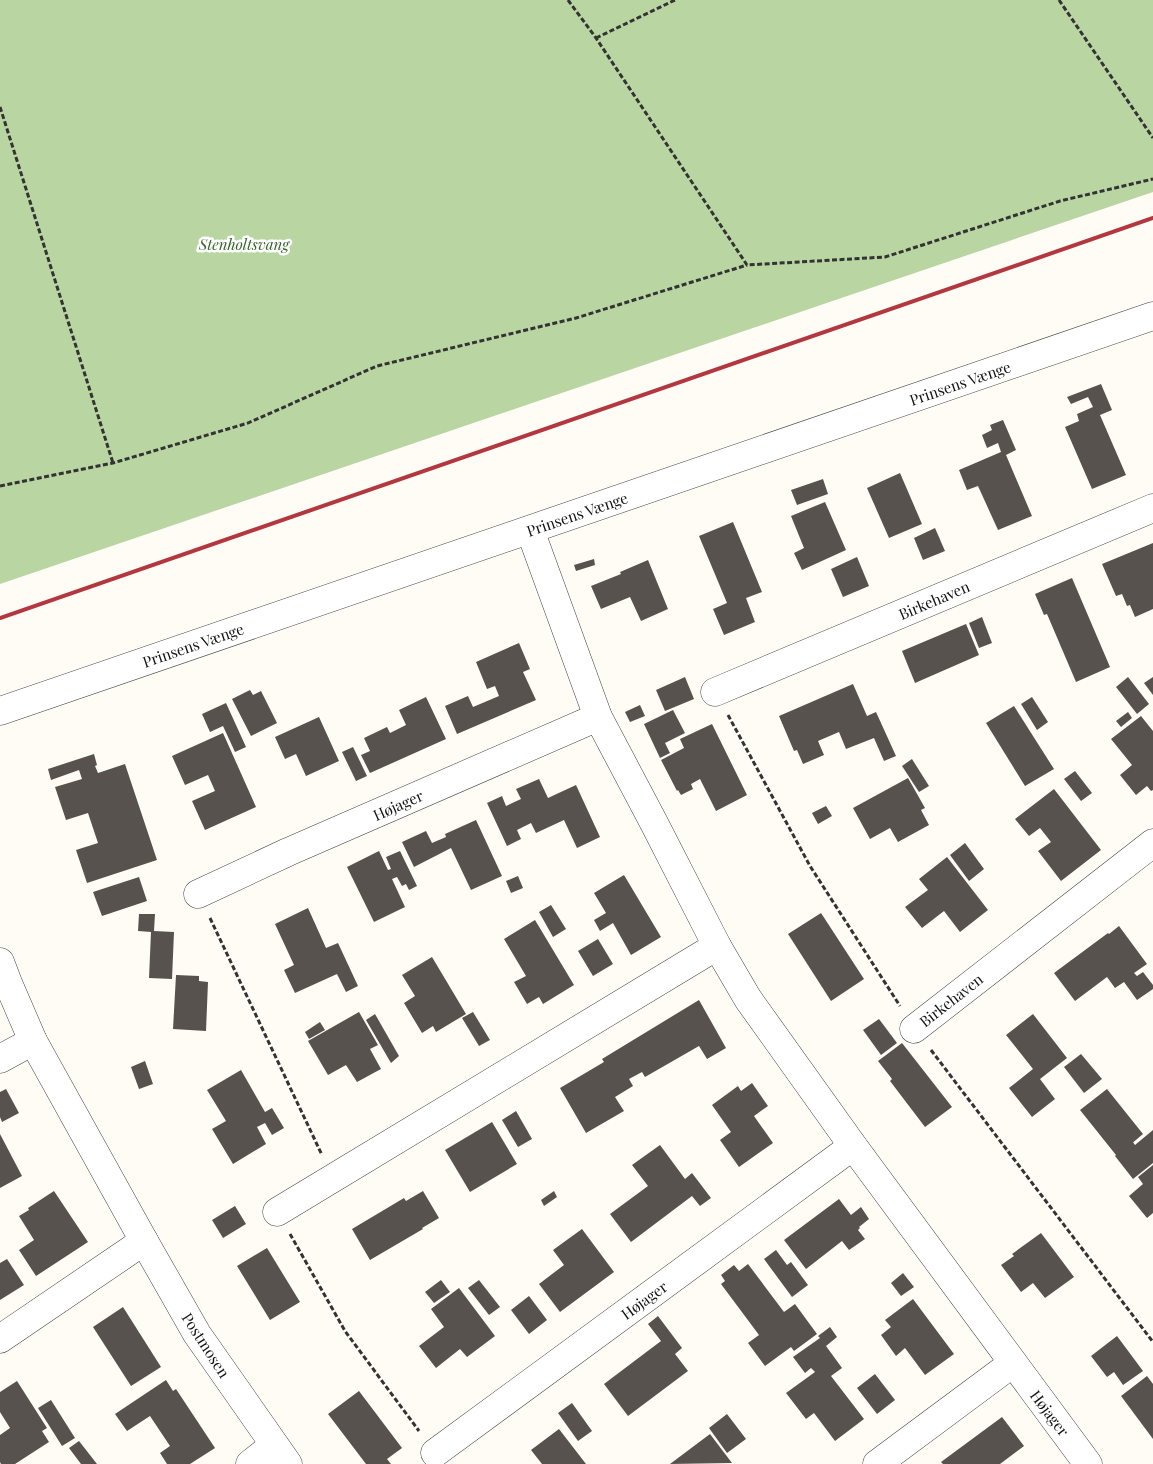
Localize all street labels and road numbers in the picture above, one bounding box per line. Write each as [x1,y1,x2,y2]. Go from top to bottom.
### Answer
street label: Prinsens Vænge [907,356,1013,410]
street label: Prinsens Vænge [524,487,630,541]
street label: Birkehaven [895,576,973,624]
street label: Prinsens Vænge [140,618,246,672]
street label: Højager [370,785,426,825]
street label: Birkehaven [915,969,987,1031]
street label: Højager [617,1276,671,1324]
street label: Postmosen [178,1309,234,1381]
street label: Højager [1026,1386,1074,1440]

